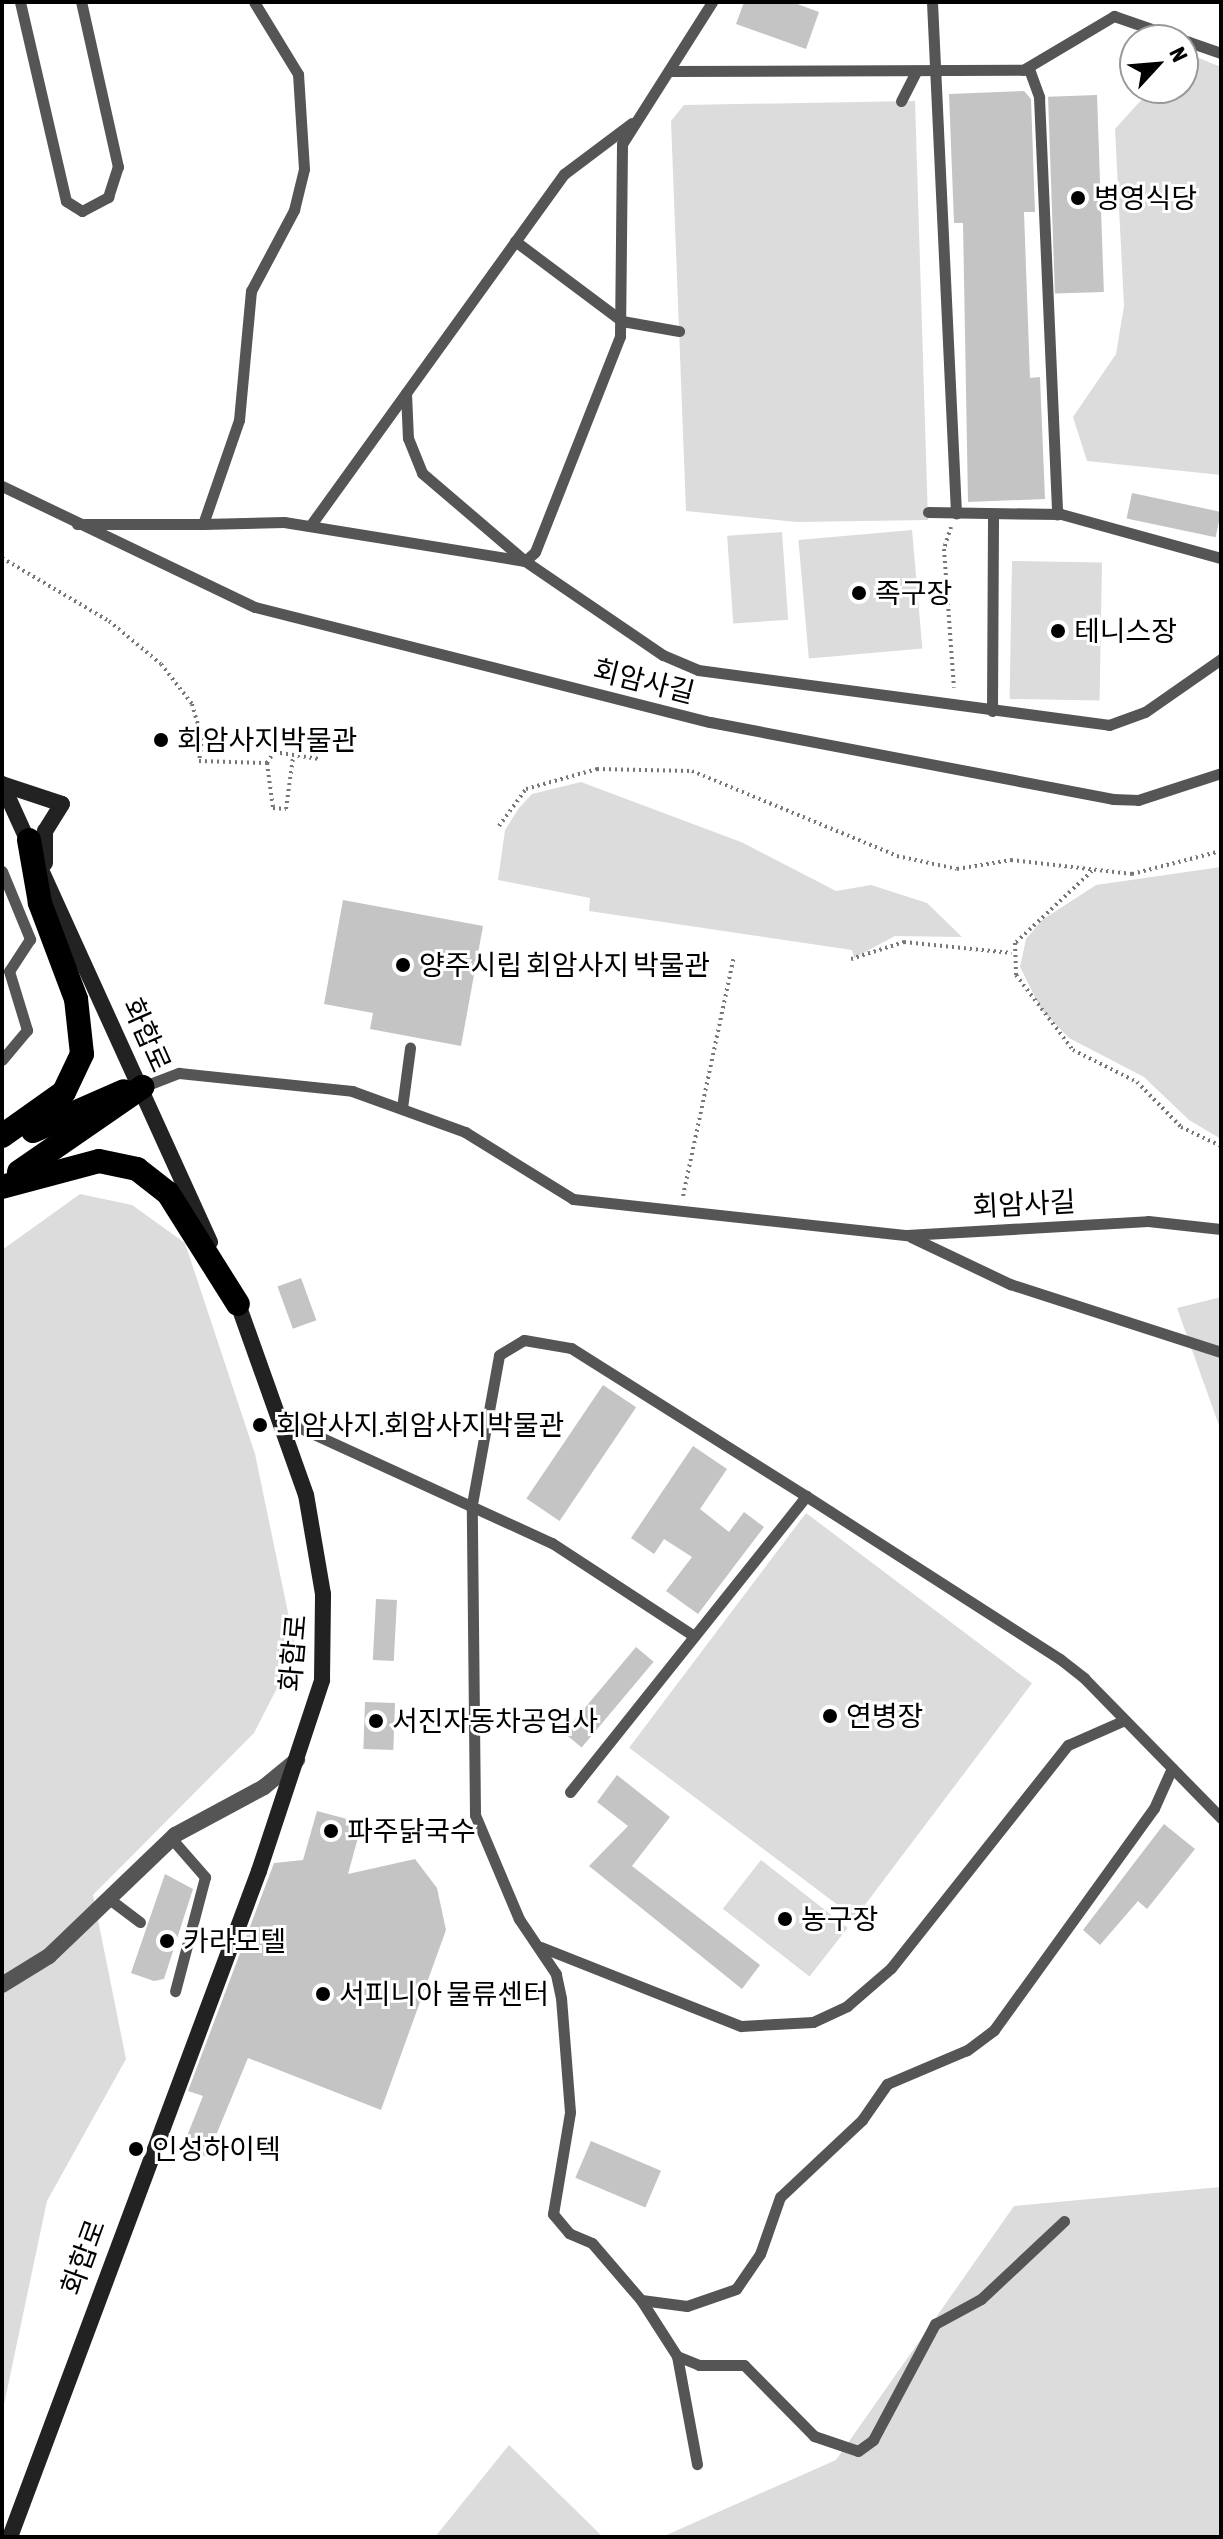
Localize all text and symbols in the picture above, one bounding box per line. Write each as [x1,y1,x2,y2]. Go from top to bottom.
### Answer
north arrow [1119,24,1199,104]
text: N [1164,43,1193,66]
place label: 병영식당 [1094,181,1197,215]
marker: 병영식당 [1069,189,1087,207]
place label: 족구장 [875,576,952,610]
marker: 족구장 [850,584,868,602]
place label: 테니스장 [1074,614,1177,648]
marker: 테니스장 [1049,622,1067,640]
street label: 회암사길 [590,652,698,710]
place label: 회암사지박물관 [177,723,357,757]
marker: 회암사지박물관 [152,731,170,749]
place label: 양주시립 회암사지 박물관 [419,948,710,982]
marker: 양주시립 회암사지 박물관 [394,956,412,974]
street label: 화합로 [116,993,178,1077]
street label: 회암사길 [972,1185,1076,1223]
place label: 회암사지.회암사지박물관 [276,1408,564,1442]
marker: 회암사지.회암사지박물관 [251,1416,269,1434]
street label: 화합로 [273,1613,313,1693]
place label: 연병장 [846,1699,923,1733]
place label: 서진자동차공업사 [392,1704,598,1738]
marker: 연병장 [821,1707,839,1725]
marker: 서진자동차공업사 [367,1712,385,1730]
place label: 파주닭국수 [347,1814,476,1848]
marker: 파주닭국수 [322,1822,340,1840]
place label: 농구장 [801,1902,878,1936]
marker: 농구장 [776,1910,794,1928]
place label: 카라모텔 [183,1924,286,1958]
marker: 카라모텔 [158,1932,176,1950]
place label: 서피니아 물류센터 [339,1977,549,2011]
marker: 서피니아 물류센터 [314,1985,332,2003]
place label: 인성하이텍 [152,2132,281,2166]
marker: 인성하이텍 [127,2140,145,2158]
street label: 화합로 [54,2215,112,2299]

